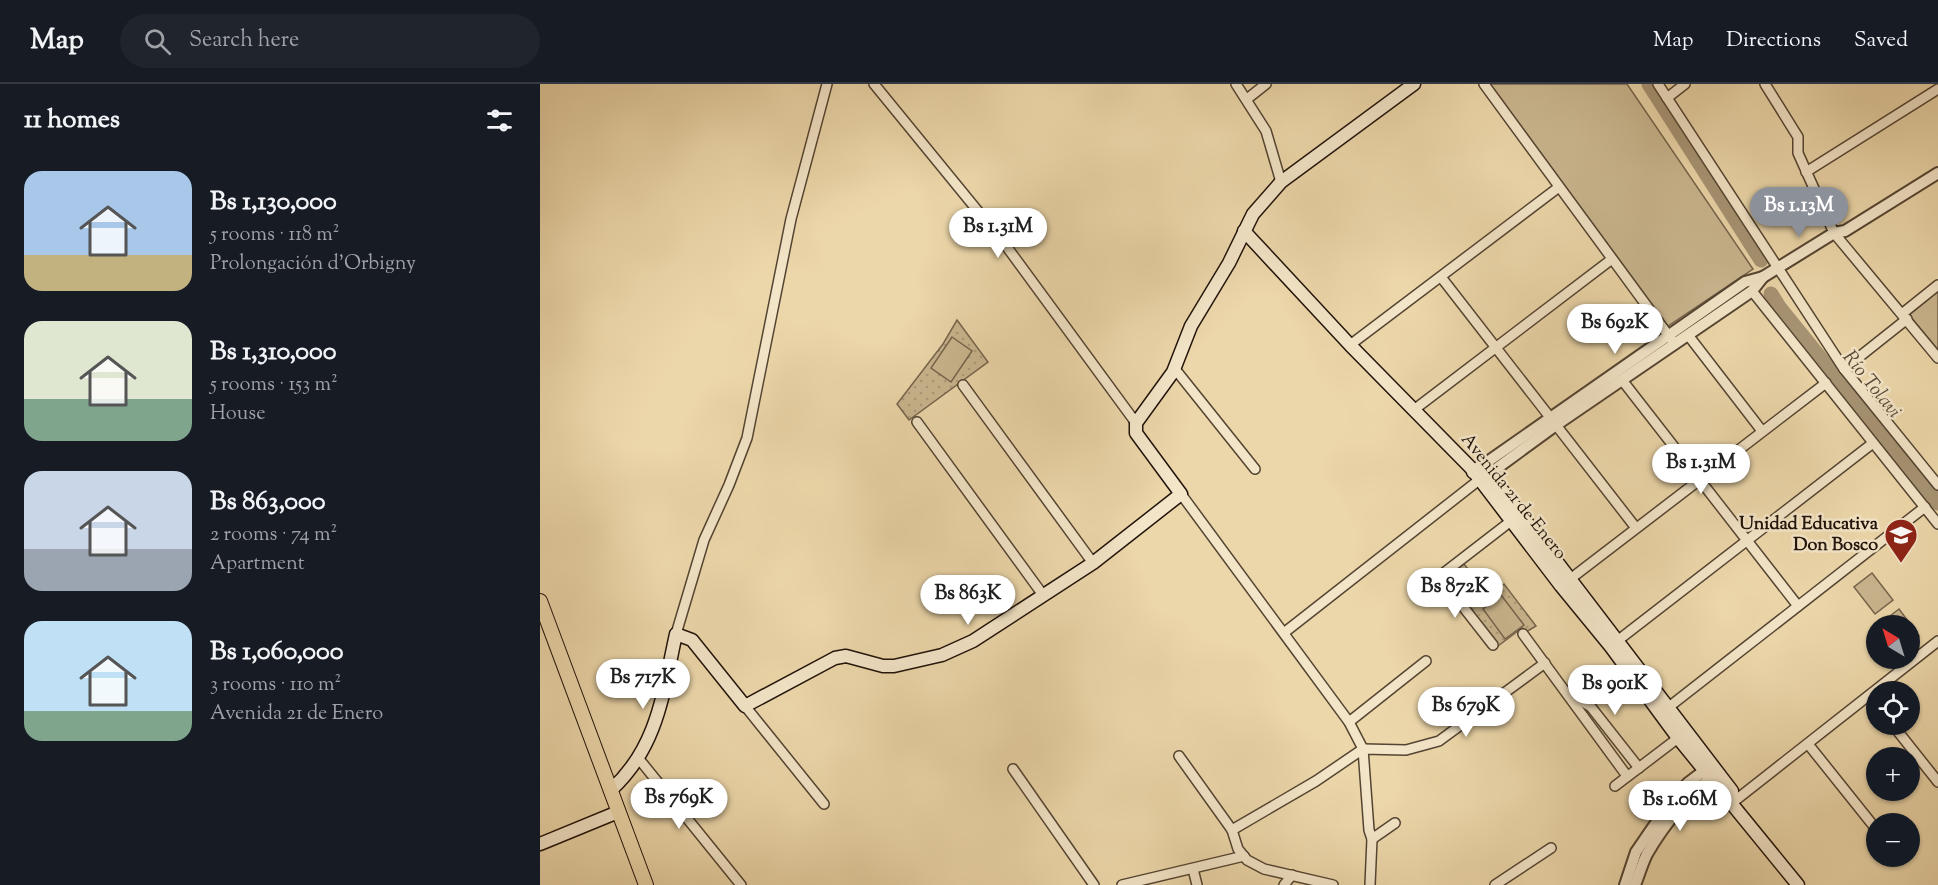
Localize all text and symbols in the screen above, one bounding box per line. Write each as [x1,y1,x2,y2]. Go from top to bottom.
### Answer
search box [120,14,540,68]
text: Map [30,21,84,61]
icon: search [141,25,174,58]
text: Search here [189,25,299,57]
text: Map [1653,26,1693,56]
text: Directions [1726,26,1821,56]
text: Saved [1854,26,1908,56]
text: 11 homes [24,102,120,139]
icon: filters [483,104,516,137]
text: Bs 1,130,000 [210,184,337,221]
pin: Bs 1.13M [1737,187,1861,238]
text: Bs 1.13M [1764,192,1834,221]
icon: home [72,195,144,267]
pin: Bs 1.31M [936,208,1060,259]
text: Bs 1.31M [963,213,1033,242]
text: 5 rooms · 118 m² [210,221,340,250]
text: Prolongación d'Orbigny [210,250,416,279]
pin: Bs 692K [1560,304,1670,355]
text: Bs 692K [1581,309,1649,338]
text: Bs 1,310,000 [210,334,337,371]
icon: home [72,345,144,417]
water label: Río Tolavi [1835,345,1907,425]
text: 5 rooms · 153 m² [210,371,338,400]
text: House [210,400,265,429]
street label: Avenida 21 de Enero [1454,428,1572,566]
pin: Bs 1.31M [1639,444,1763,495]
text: Bs 1.31M [1666,449,1736,478]
text: Bs 863,000 [210,484,326,521]
icon: home [72,495,144,567]
place label: Unidad Educativa Don Bosco [1739,512,1879,559]
school or university icon: Unidad Educativa Don Bosco [1883,517,1919,564]
text: 2 rooms · 74 m² [210,521,337,550]
text: Apartment [210,550,305,579]
pin: Bs 872K [1400,568,1510,619]
text: Bs 872K [1421,573,1489,602]
pin: Bs 863K [913,575,1023,626]
text: Bs 863K [934,580,1002,609]
north arrow [1866,615,1920,669]
map controls [1866,615,1920,867]
text: Bs 1,060,000 [210,634,343,671]
icon: home [72,645,144,717]
pin: Bs 717K [588,659,698,710]
text: Bs 717K [610,664,676,693]
pin: Bs 901K [1560,665,1670,716]
text: Bs 901K [1582,670,1648,699]
text: 3 rooms · 110 m² [210,671,341,700]
button: locate [1866,681,1920,735]
pin: Bs 679K [1411,687,1521,738]
text: Bs 679K [1432,692,1500,721]
text: Avenida 21 de Enero [210,700,383,729]
button: + [1866,747,1920,801]
pin: Bs 769K [624,779,734,830]
pin: Bs 1.06M [1618,781,1742,832]
text: Bs 769K [645,784,713,813]
text: Bs 1.06M [1643,786,1717,815]
button: − [1866,813,1920,867]

